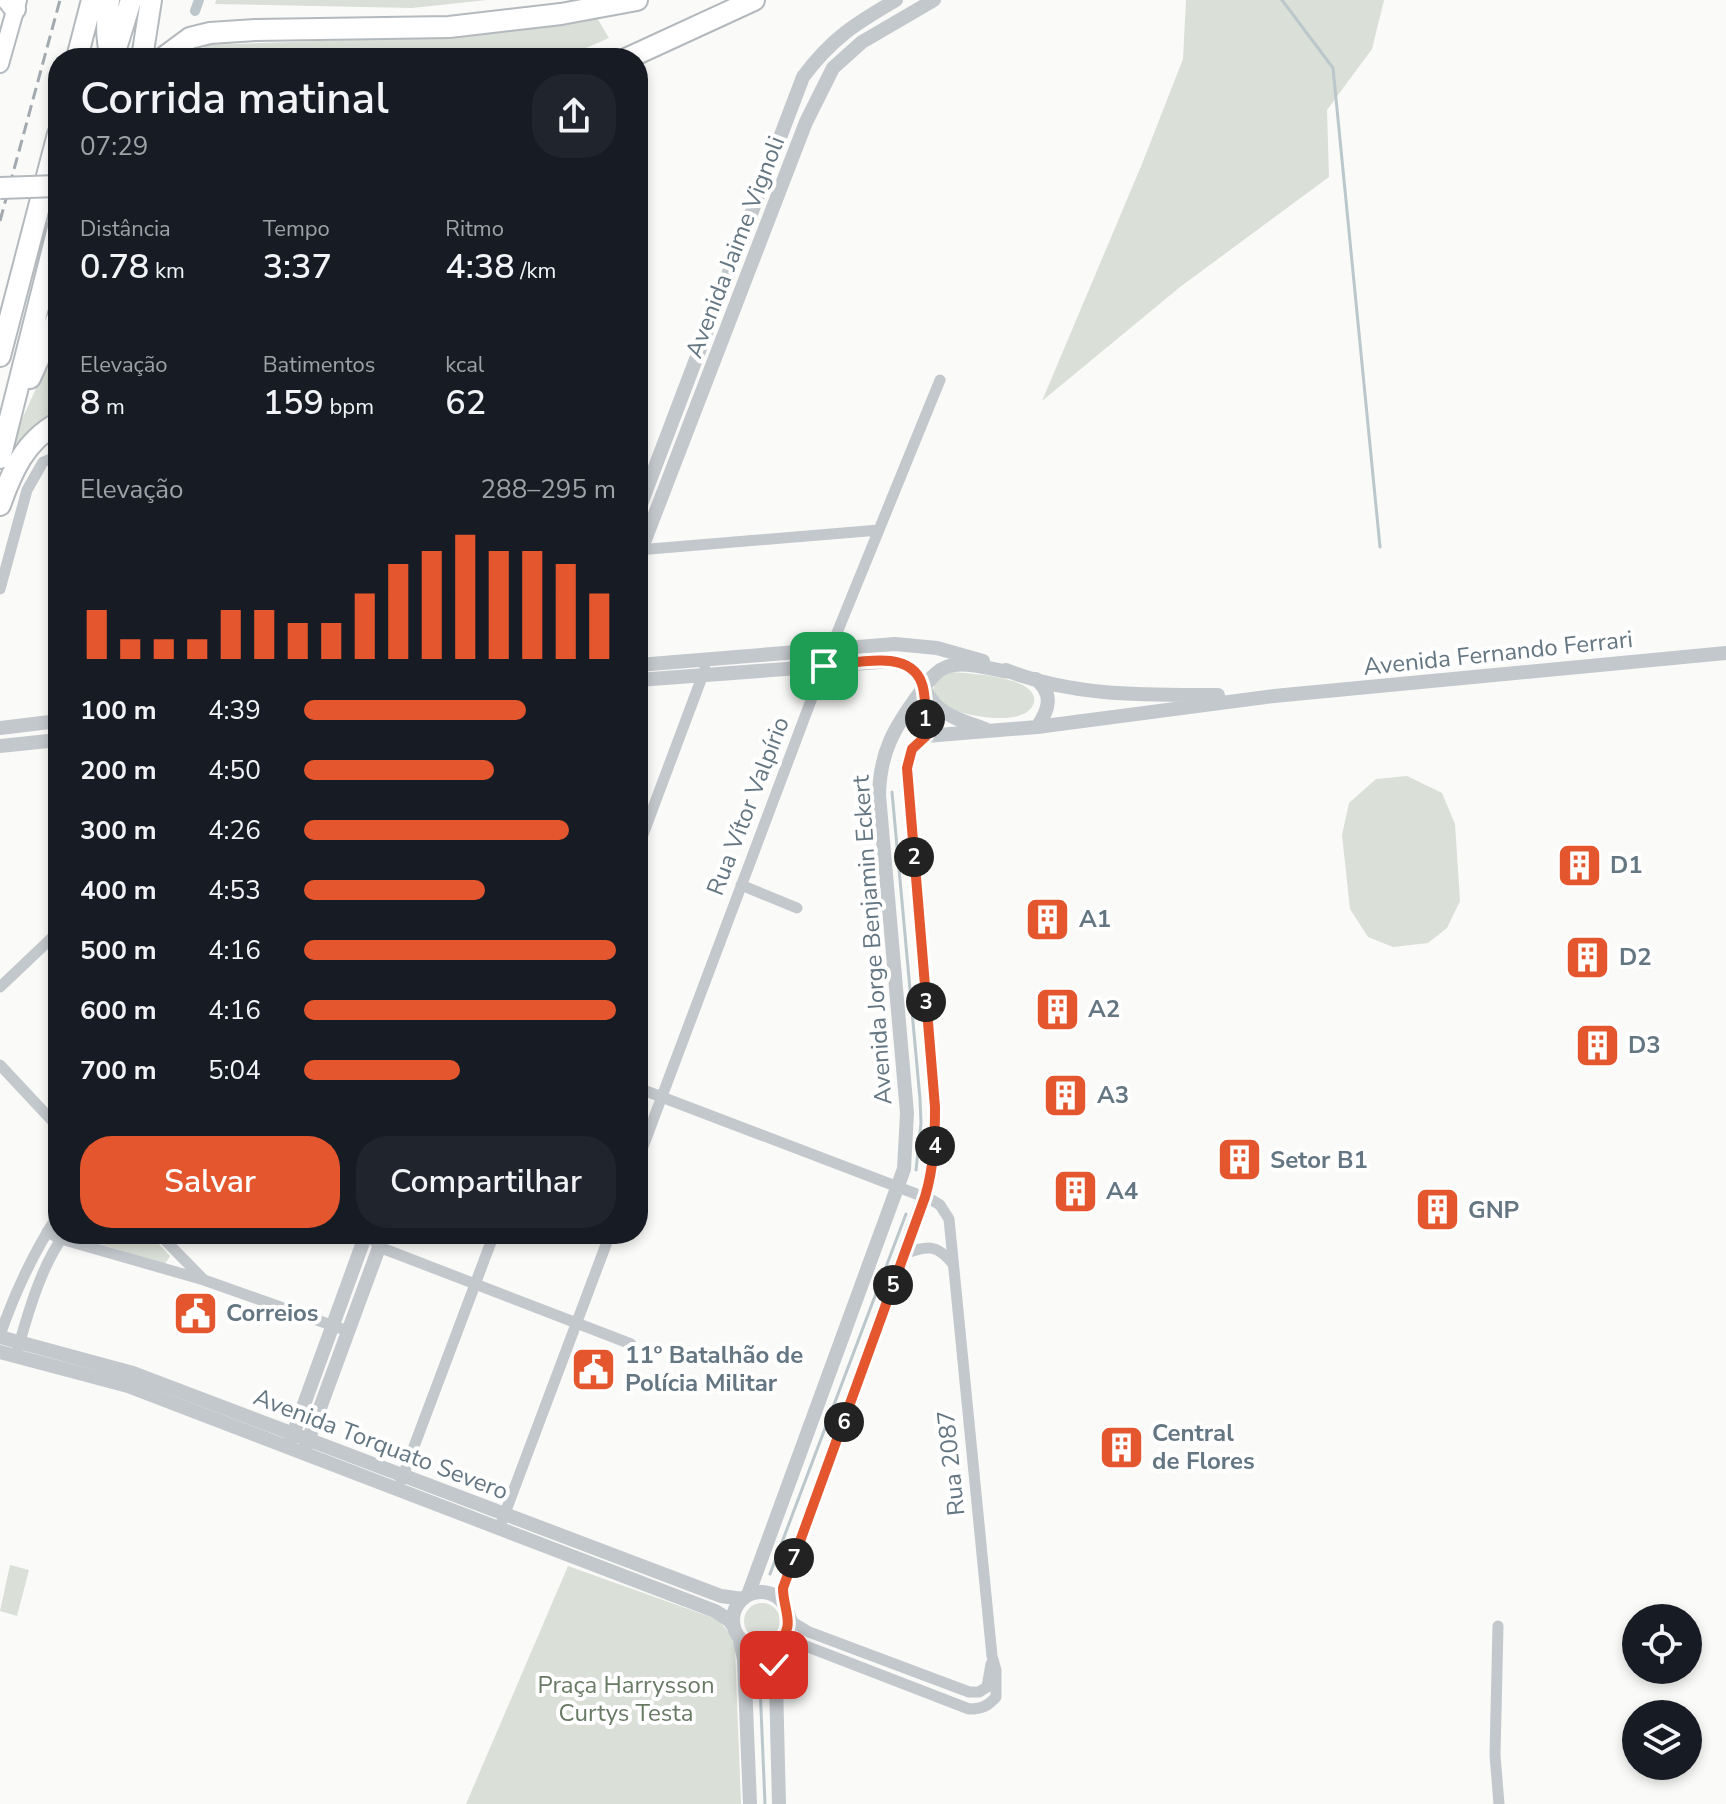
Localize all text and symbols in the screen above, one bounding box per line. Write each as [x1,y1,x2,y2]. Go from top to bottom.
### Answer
text: Corrida matinal [80,69,389,129]
button: share [532,74,616,158]
text: 07:29 [80,129,148,164]
street label: Avenida Jaime Vignoli [678,131,792,363]
text: Distância [80,214,171,244]
text: Tempo [263,214,330,244]
text: Ritmo [445,214,504,244]
text: 0.78 [80,244,149,290]
text: 3:37 [263,244,332,290]
text: 4:38 [445,244,515,290]
text: km [149,256,185,286]
text: /km [515,256,556,286]
text: Elevação [80,350,168,380]
text: Batimentos [263,350,375,380]
text: kcal [445,350,484,380]
text: 8 [80,380,100,426]
text: 159 [263,380,324,426]
text: 62 [445,380,486,426]
text: m [100,392,125,422]
text: bpm [324,392,374,422]
text: Elevação [80,472,183,507]
text: 288–295 m [480,472,616,507]
street label: Avenida Fernando Ferrari [1362,623,1634,683]
pin [790,632,858,700]
icon: arrive [802,644,846,688]
text: 100 m [80,693,157,728]
text: 4:39 [208,693,261,728]
pin: 1 [905,699,945,739]
text: 1 [918,704,932,734]
street label: Rua Vítor Valpírio [699,712,797,900]
text: 200 m [80,753,157,788]
text: 4:50 [208,753,261,788]
street label: Avenida Jorge Benjamin Eckert [844,773,899,1106]
text: 300 m [80,813,157,848]
text: 4:26 [208,813,261,848]
pin: 2 [894,837,934,877]
building icon: D1 [1555,841,1603,889]
text: 2 [907,842,921,872]
place label: D1 [1610,849,1643,881]
text: 400 m [80,873,157,908]
text: 4:53 [208,873,261,908]
building icon: A1 [1024,895,1072,943]
place label: A1 [1079,903,1111,935]
text: 500 m [80,933,157,968]
text: 4:16 [208,933,261,968]
building icon: D2 [1564,933,1612,981]
place label: D2 [1619,941,1652,973]
pin: 3 [906,982,946,1022]
building icon: A2 [1033,985,1081,1033]
text: 3 [919,987,933,1017]
text: 600 m [80,993,157,1028]
text: 4:16 [208,993,261,1028]
place label: A2 [1088,993,1120,1025]
building icon: D3 [1573,1021,1621,1069]
place label: D3 [1628,1029,1661,1061]
text: 700 m [80,1053,157,1088]
text: 5:04 [208,1053,261,1088]
building icon: A3 [1042,1071,1090,1119]
place label: A3 [1097,1079,1129,1111]
pin: 4 [915,1126,955,1166]
text: 4 [928,1131,942,1161]
button: Salvar [80,1136,340,1228]
button: Compartilhar [356,1136,616,1228]
building icon: Setor B1 [1215,1136,1263,1184]
place label: Setor B1 [1270,1144,1368,1176]
building icon: A4 [1051,1167,1099,1215]
place label: A4 [1106,1175,1138,1207]
building icon: GNP [1413,1186,1461,1234]
place label: GNP [1468,1194,1519,1226]
pin: 5 [873,1265,913,1305]
text: 5 [886,1270,900,1300]
public building icon: Correios [171,1289,219,1337]
place label: Correios [226,1297,319,1329]
place label: 11º Batalhão de Polícia Militar [625,1339,803,1399]
public building icon: 11º Batalhão de Polícia Militar [570,1345,618,1393]
street label: Avenida Torquato Severo [249,1381,513,1507]
pin: 6 [824,1402,864,1442]
text: 6 [837,1407,851,1437]
street label: Rua 2087 [930,1409,972,1517]
place label: Central de Flores [1152,1417,1255,1477]
building icon: Central de Flores [1097,1423,1145,1471]
pin: 7 [774,1538,814,1578]
text: 7 [787,1543,801,1573]
map controls [1622,1604,1702,1780]
button: locate [1622,1604,1702,1684]
pin [740,1631,808,1699]
icon: check [752,1643,796,1687]
park label: Praça Harrysson Curtys Testa [537,1669,715,1729]
button: layers [1622,1700,1702,1780]

